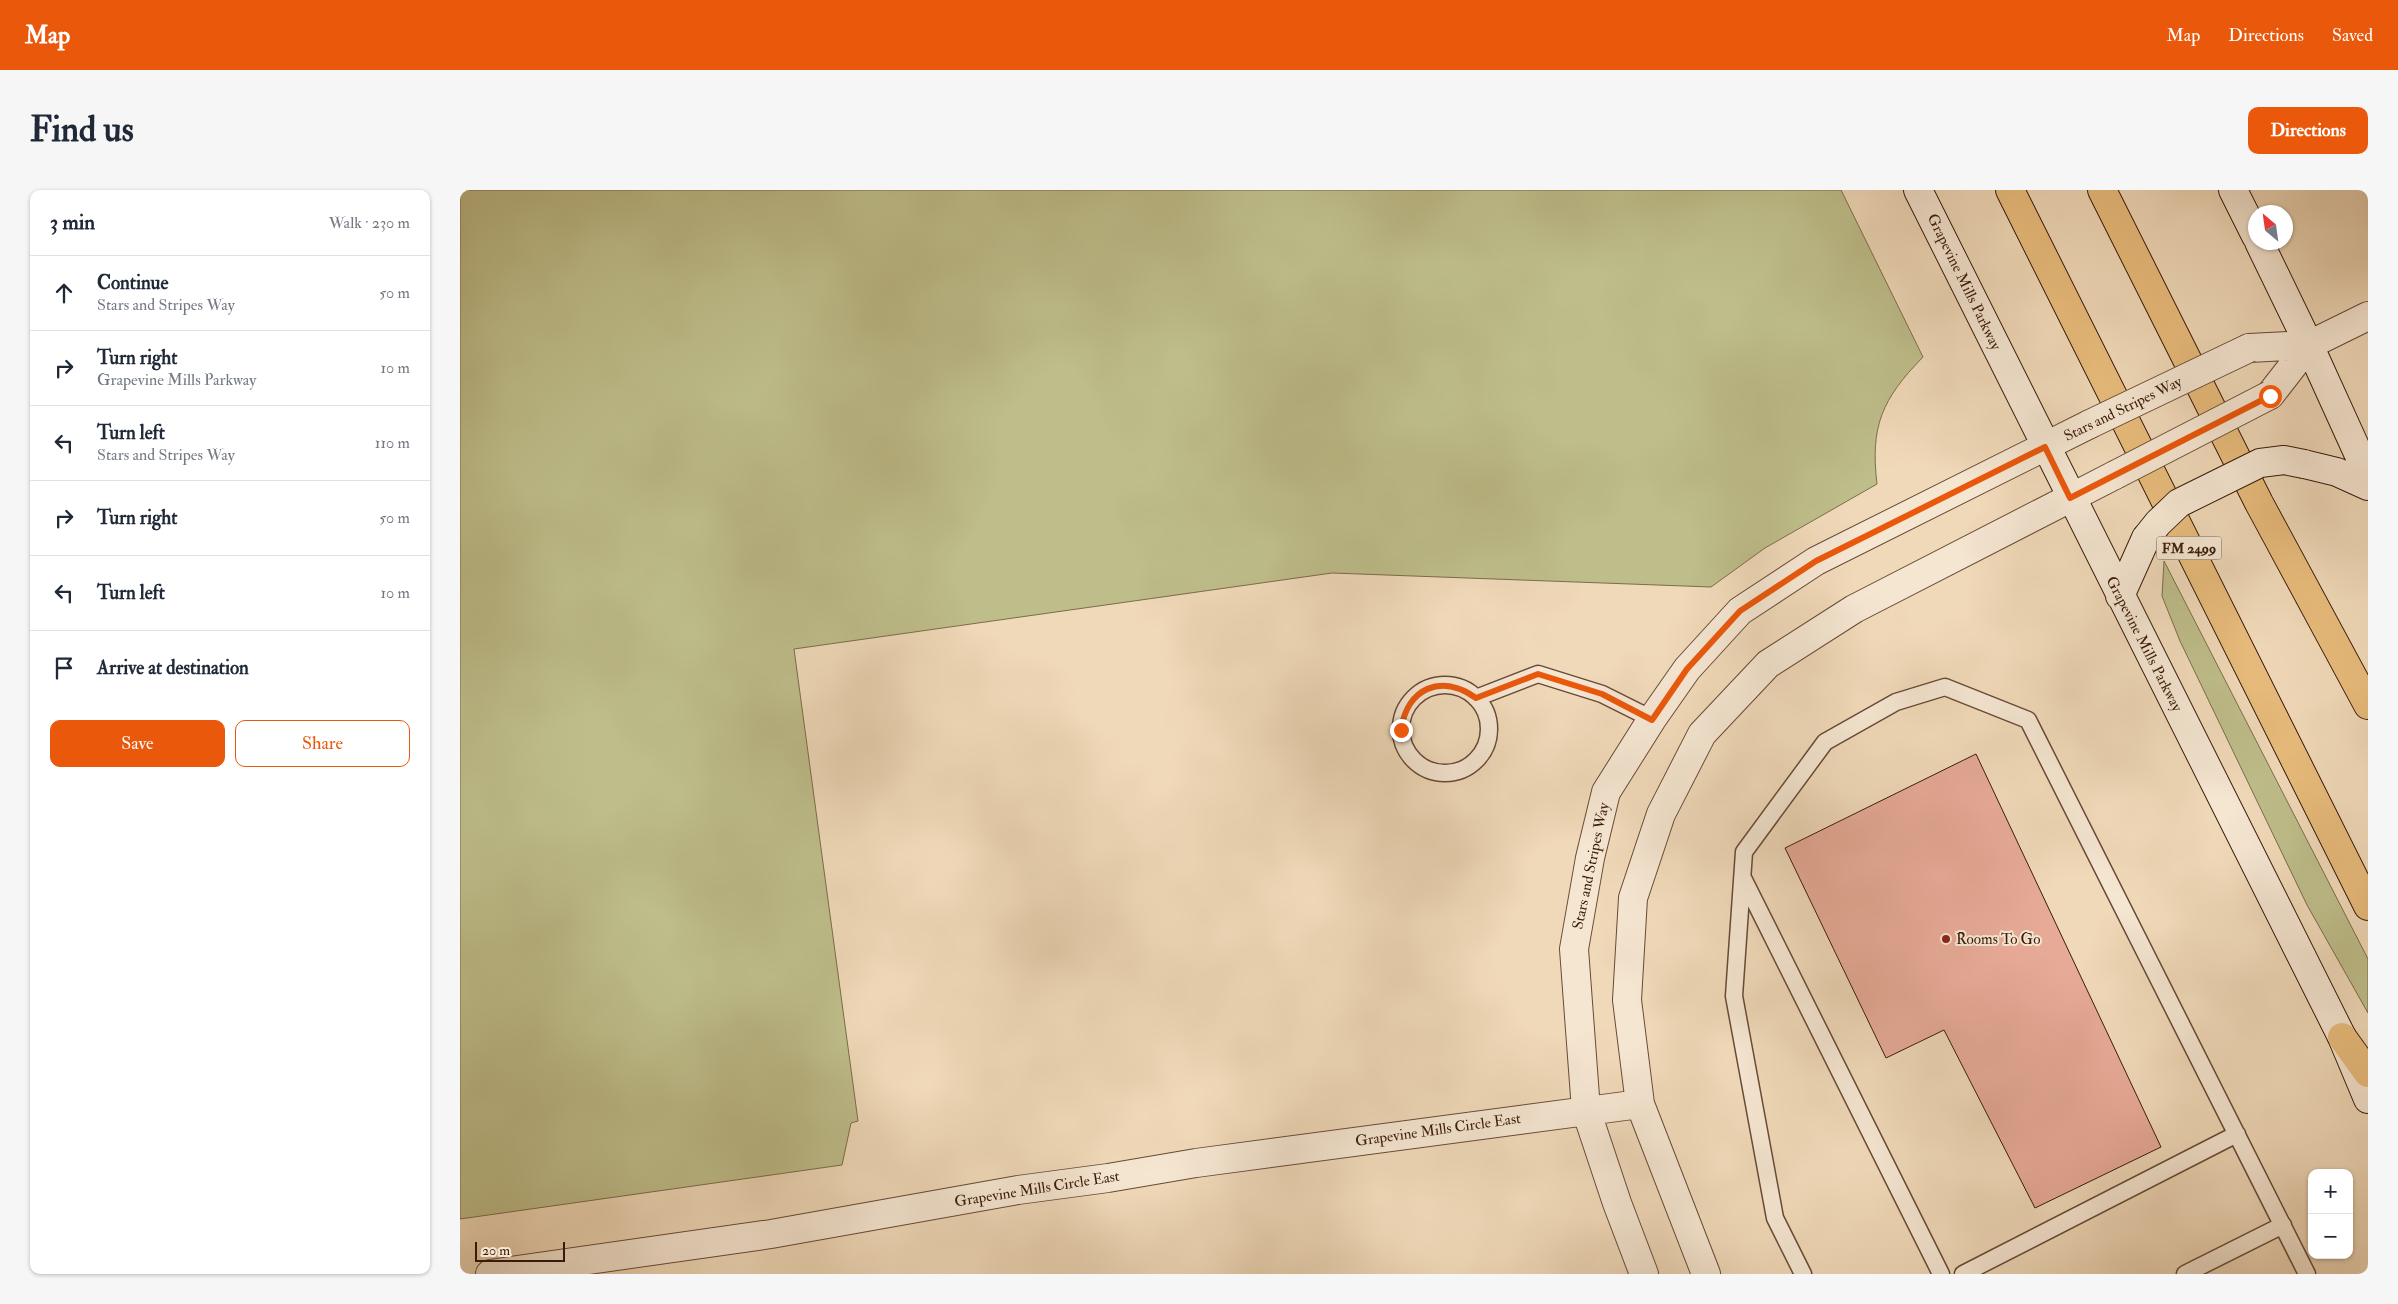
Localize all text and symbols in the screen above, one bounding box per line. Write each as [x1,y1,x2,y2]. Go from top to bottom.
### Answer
text: Map [25,20,70,51]
text: Map [2167,24,2200,47]
text: Directions [2228,24,2304,47]
text: Saved [2332,24,2373,47]
button: Directions [2248,107,2368,154]
text: Find us [30,108,134,152]
north arrow [2248,205,2293,250]
text: 3 min [50,209,95,236]
street label: Grapevine Mills Parkway [1922,211,2005,354]
text: Walk · 230 m [329,213,410,233]
text: Continue [97,271,168,295]
icon: ahead [50,279,78,307]
text: 50 m [379,283,410,303]
text: Stars and Stripes Way [97,295,235,315]
text: Turn right [97,346,177,370]
icon: right [50,354,78,382]
text: 10 m [380,358,410,378]
text: Grapevine Mills Parkway [97,370,256,390]
street label: Stars and Stripes Way [2061,372,2186,447]
route start [2259,385,2282,408]
text: Turn left [97,421,165,445]
icon: left [50,429,78,457]
text: 110 m [375,433,410,453]
text: Stars and Stripes Way [97,445,235,465]
icon: right [50,504,78,532]
text: Turn right [97,506,177,530]
text: 50 m [379,508,410,528]
road number: FM 2499 [2156,536,2222,559]
street label: Grapevine Mills Parkway [2101,573,2187,716]
icon: left [50,579,78,607]
text: Turn left [97,581,165,605]
text: 10 m [380,583,410,603]
icon: arrive [50,654,78,682]
text: Arrive at destination [97,656,249,680]
route end [1390,719,1413,742]
button: Save [50,720,225,767]
button: Share [235,720,410,767]
street label: Stars and Stripes Way [1568,800,1615,931]
place label: Rooms To Go [1956,930,2040,949]
marker: Rooms To Go [1940,933,1952,945]
street label: Grapevine Mills Circle East [1354,1109,1522,1152]
street label: Grapevine Mills Circle East [953,1167,1121,1212]
map controls [2308,1169,2353,1259]
button: + [2308,1169,2353,1214]
button: − [2308,1214,2353,1259]
scale bar [475,1239,565,1262]
text: 20 m [482,1242,510,1259]

